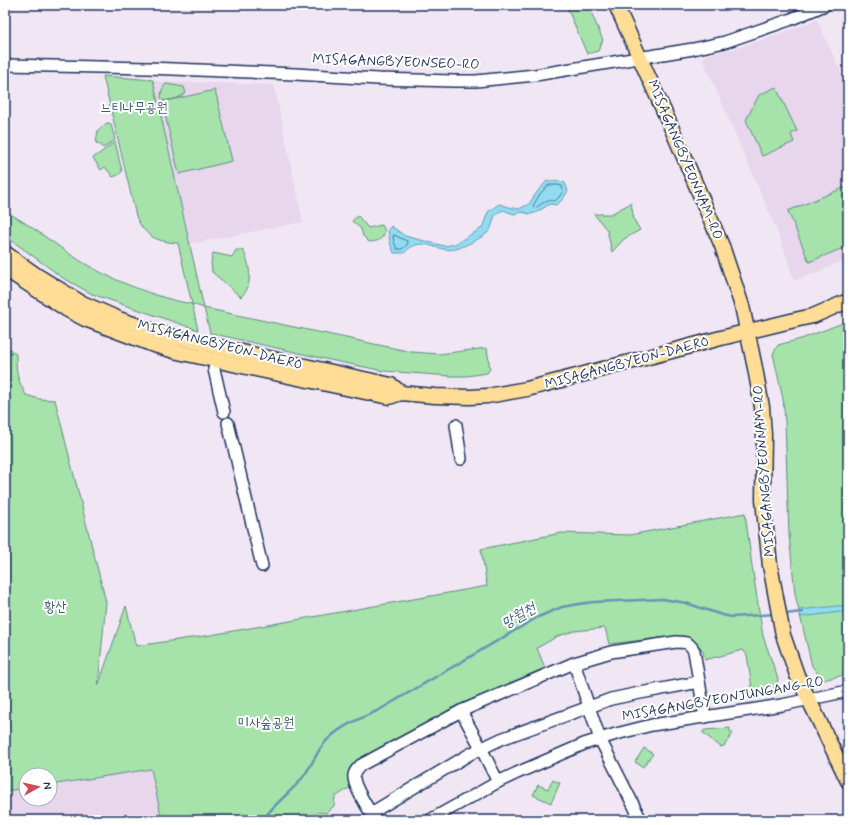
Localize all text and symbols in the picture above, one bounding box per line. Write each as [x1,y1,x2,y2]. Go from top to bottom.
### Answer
street label: MISAGANGBYEONSEO-RO [312,50,480,74]
street label: MISAGANGBYEONNAM-RO [643,77,727,243]
park label: 느티나무공원 [100,99,168,117]
street label: MISAGANGBYEON-DAERO [136,316,304,374]
street label: MISAGANGBYEON-DAERO [543,332,711,394]
street label: MISAGANGBYEONNAM-RO [749,384,779,558]
water label: 망월천 [498,597,541,634]
park label: 황산 [44,598,67,616]
street label: MISAGANGBYEONJUNGANG-RO [621,672,825,726]
park label: 미사숲공원 [238,714,294,732]
north arrow [18,767,58,807]
text: N [39,781,54,790]

